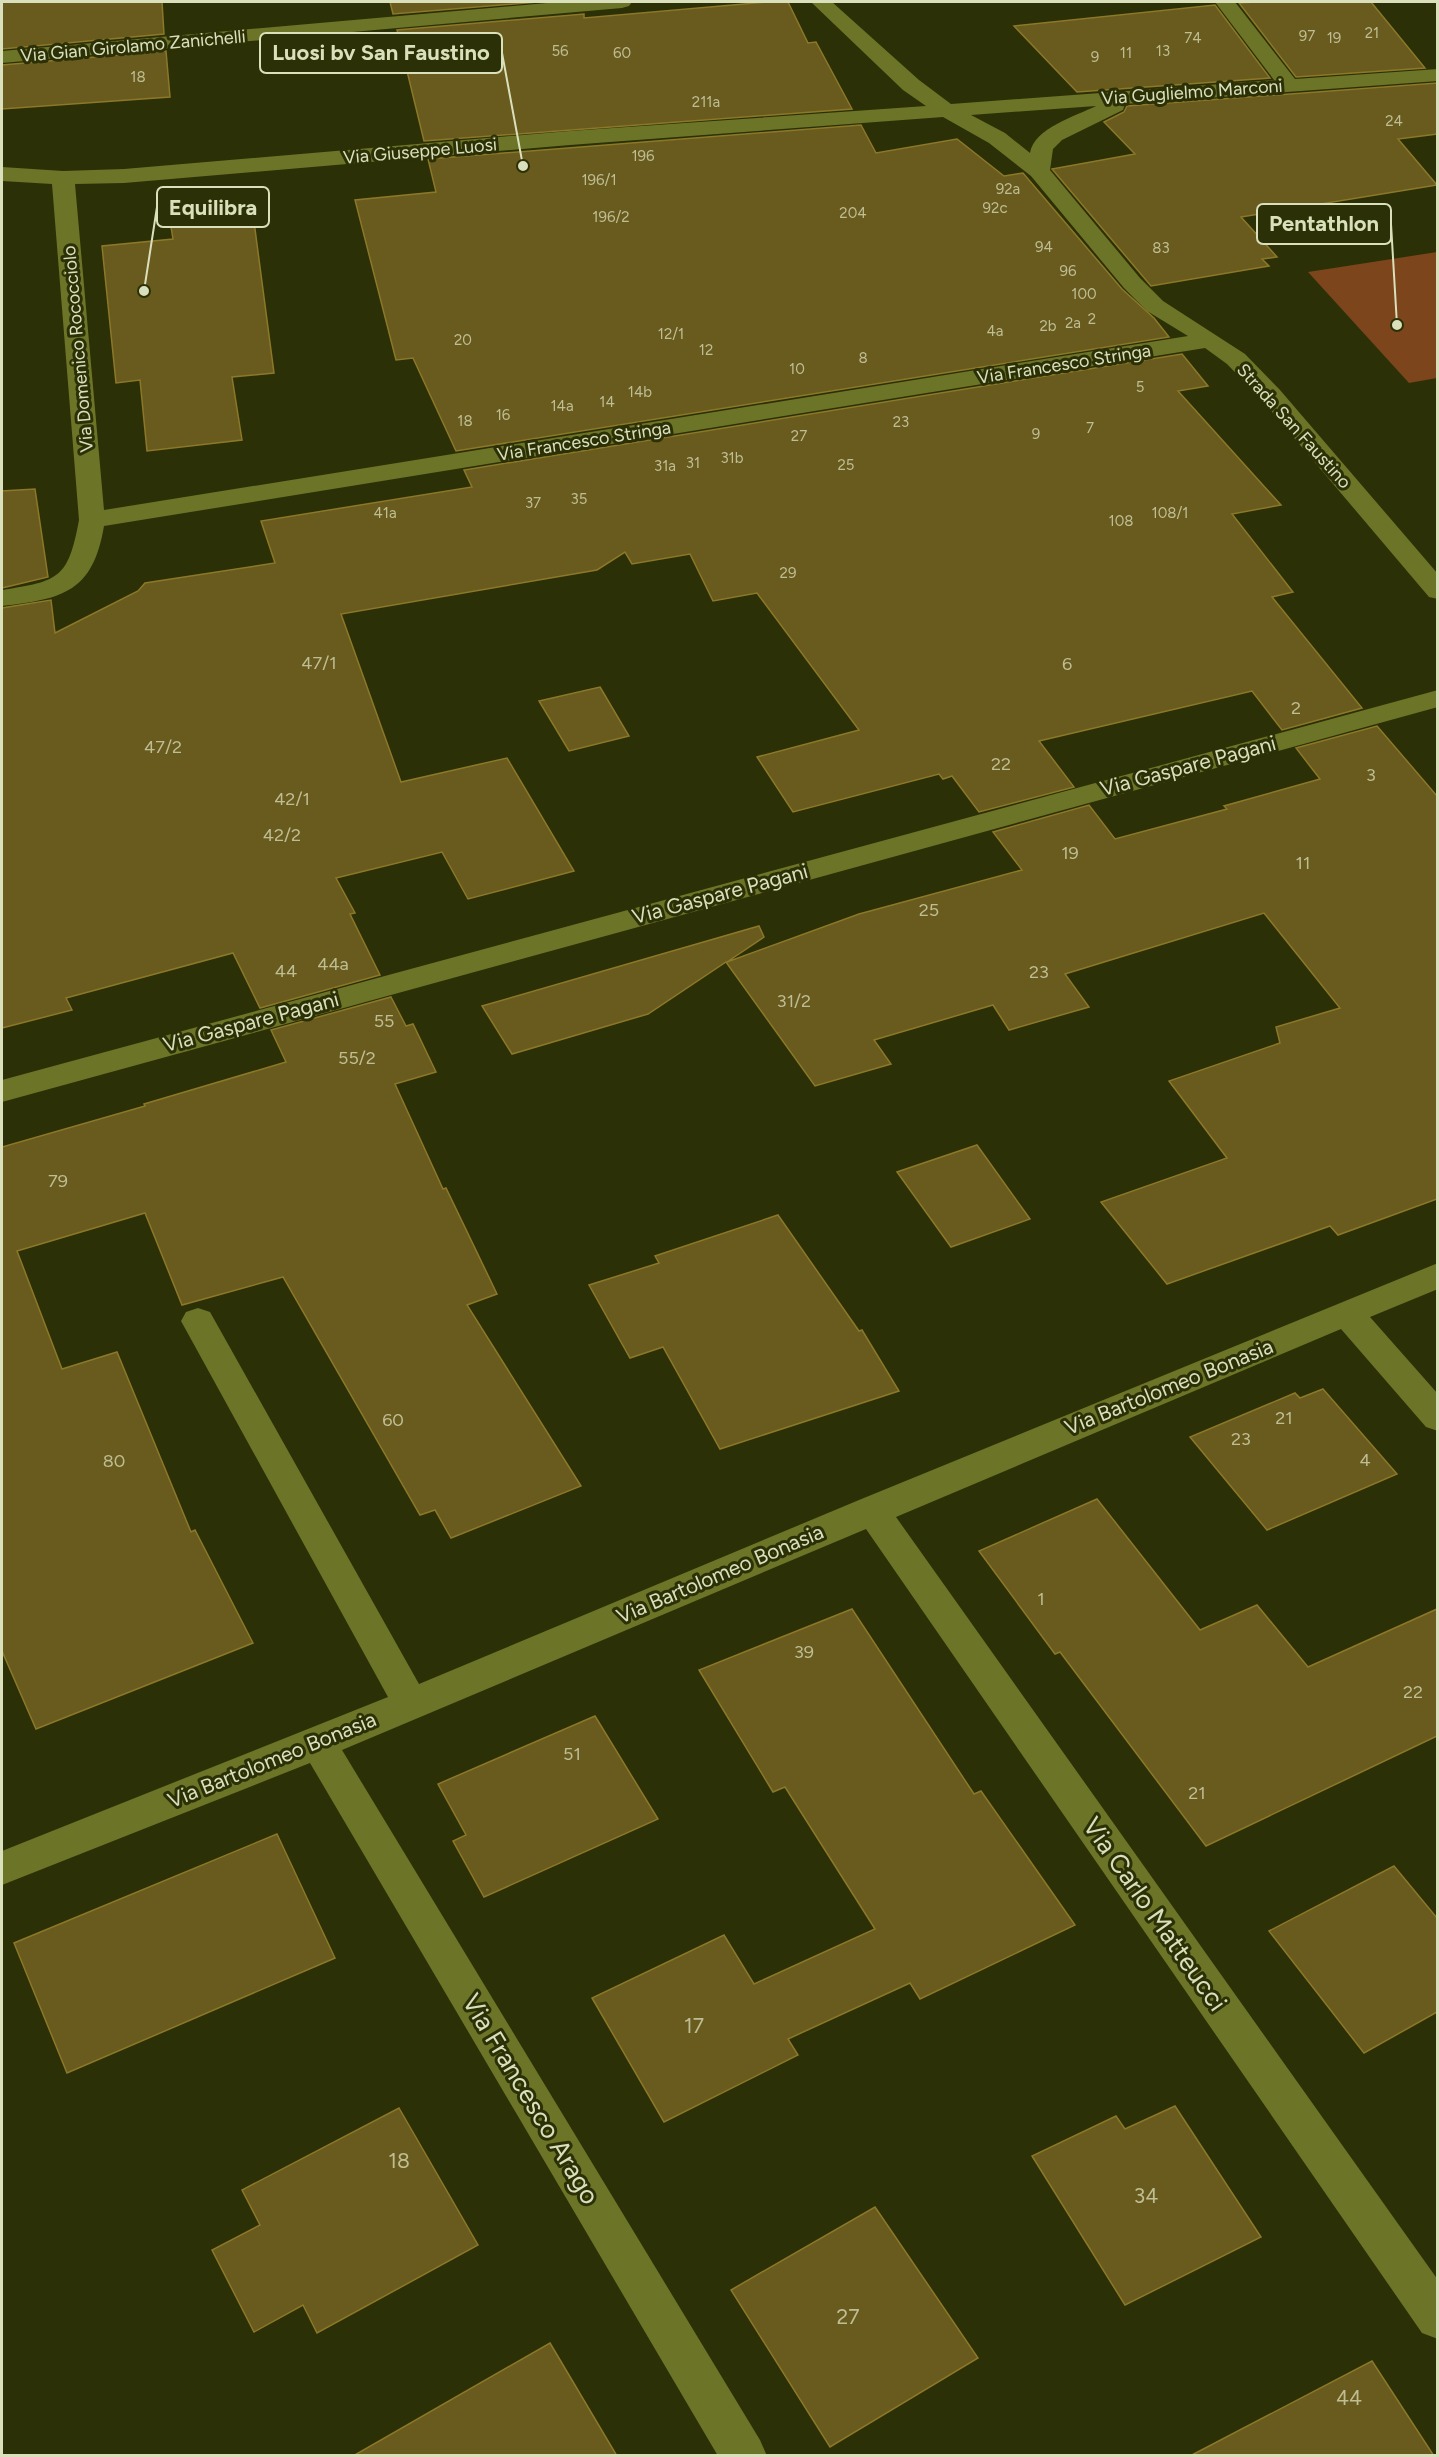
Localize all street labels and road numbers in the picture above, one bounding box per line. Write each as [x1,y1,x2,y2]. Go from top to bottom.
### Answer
street label: Via Gian Girolamo Zanichelli [19,25,247,67]
street label: Via Guglielmo Marconi [1101,75,1283,109]
street label: Via Giuseppe Luosi [342,133,498,169]
street label: Via Domenico Rococciolo [58,245,98,453]
street label: Via Francesco Stringa [976,339,1152,389]
street label: Strada San Faustino [1232,359,1356,493]
street label: Via Francesco Stringa [496,416,672,466]
street label: Via Gaspare Pagani [1097,730,1278,801]
street label: Via Gaspare Pagani [629,858,810,929]
street label: Via Gaspare Pagani [160,986,341,1057]
street label: Via Bartolomeo Bonasia [1061,1333,1277,1440]
street label: Via Bartolomeo Bonasia [613,1519,827,1628]
street label: Via Bartolomeo Bonasia [164,1706,380,1813]
street label: Via Carlo Matteucci [1076,1811,1234,2017]
street label: Via Francesco Arago [455,1988,607,2210]

